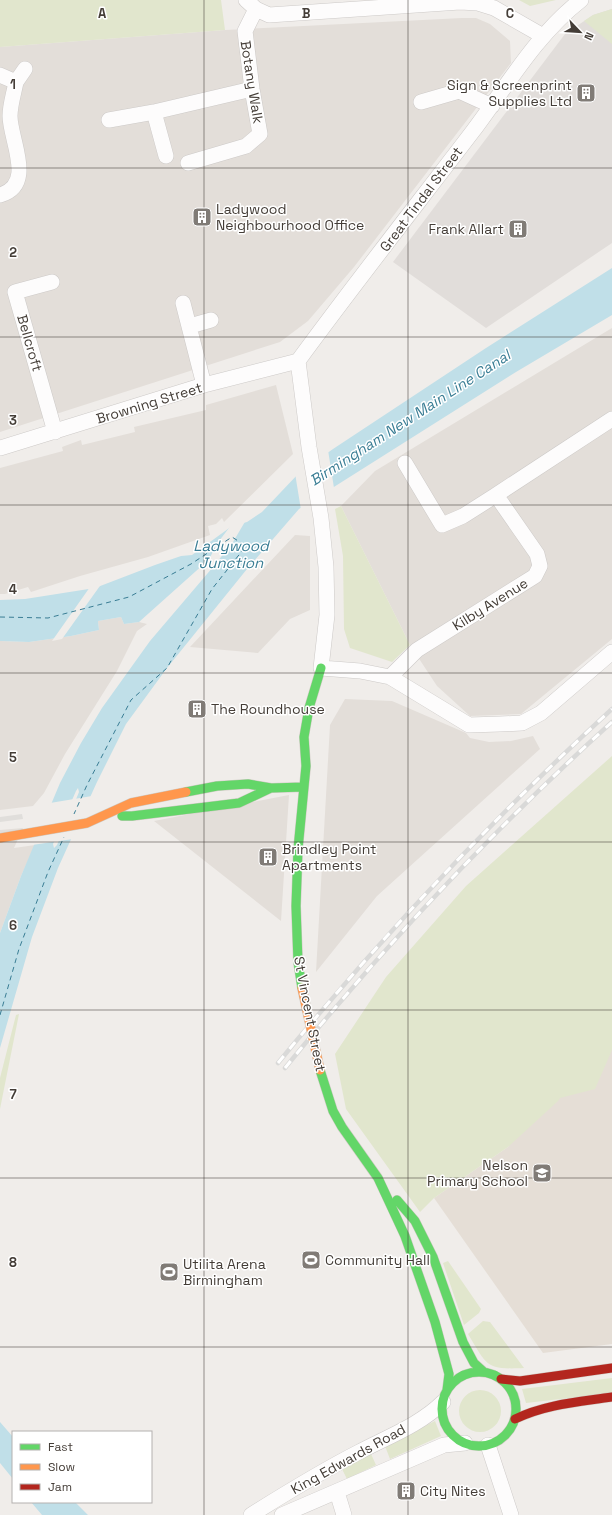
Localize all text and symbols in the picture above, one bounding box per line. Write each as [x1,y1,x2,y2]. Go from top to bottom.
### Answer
text: A [98,5,107,22]
text: B [302,5,311,22]
text: C [506,5,514,22]
north arrow [560,12,600,52]
text: N [581,30,597,43]
street label: Botany Walk [237,39,268,125]
text: 1 [10,76,16,93]
place label: Sign & Screenprint Supplies Ltd [447,76,572,110]
building icon: Sign & Screenprint Supplies Ltd [575,82,597,104]
street label: Great Tindal Street [376,143,466,255]
place label: Ladywood Neighbourhood Office [216,200,364,234]
building icon: Ladywood Neighbourhood Office [191,206,213,228]
building icon: Frank Allart [507,218,529,240]
place label: Frank Allart [428,220,504,238]
text: 2 [9,244,17,261]
street label: Bellcroft [13,312,47,374]
water label: Birmingham New Main Line Canal [306,344,516,490]
street label: Browning Street [94,378,204,428]
text: 3 [9,412,17,429]
water label: Ladywood Junction [193,536,271,572]
street label: Kilby Avenue [449,574,531,634]
text: 4 [9,581,17,598]
building icon: The Roundhouse [186,698,208,720]
place label: The Roundhouse [211,700,325,718]
text: 5 [9,749,17,766]
place label: Brindley Point Apartments [282,840,377,874]
building icon: Brindley Point Apartments [257,846,279,868]
text: 6 [9,917,17,934]
street label: St Vincent Street [290,955,330,1073]
text: 7 [9,1086,17,1103]
place label: Nelson Primary School [427,1156,528,1190]
school or university icon: Nelson Primary School [531,1162,553,1184]
sports icon: Community Hall [300,1249,322,1271]
place label: Community Hall [325,1251,430,1269]
text: 8 [9,1254,17,1271]
place label: Utilita Arena Birmingham [183,1255,266,1289]
sports icon: Utilita Arena Birmingham [158,1261,180,1283]
street label: King Edwards Road [287,1420,409,1498]
legend [12,1431,152,1503]
text: Fast [48,1439,73,1455]
text: Slow [48,1459,75,1475]
text: Jam [48,1479,72,1495]
building icon: City Nites [395,1480,417,1502]
place label: City Nites [420,1482,486,1500]

